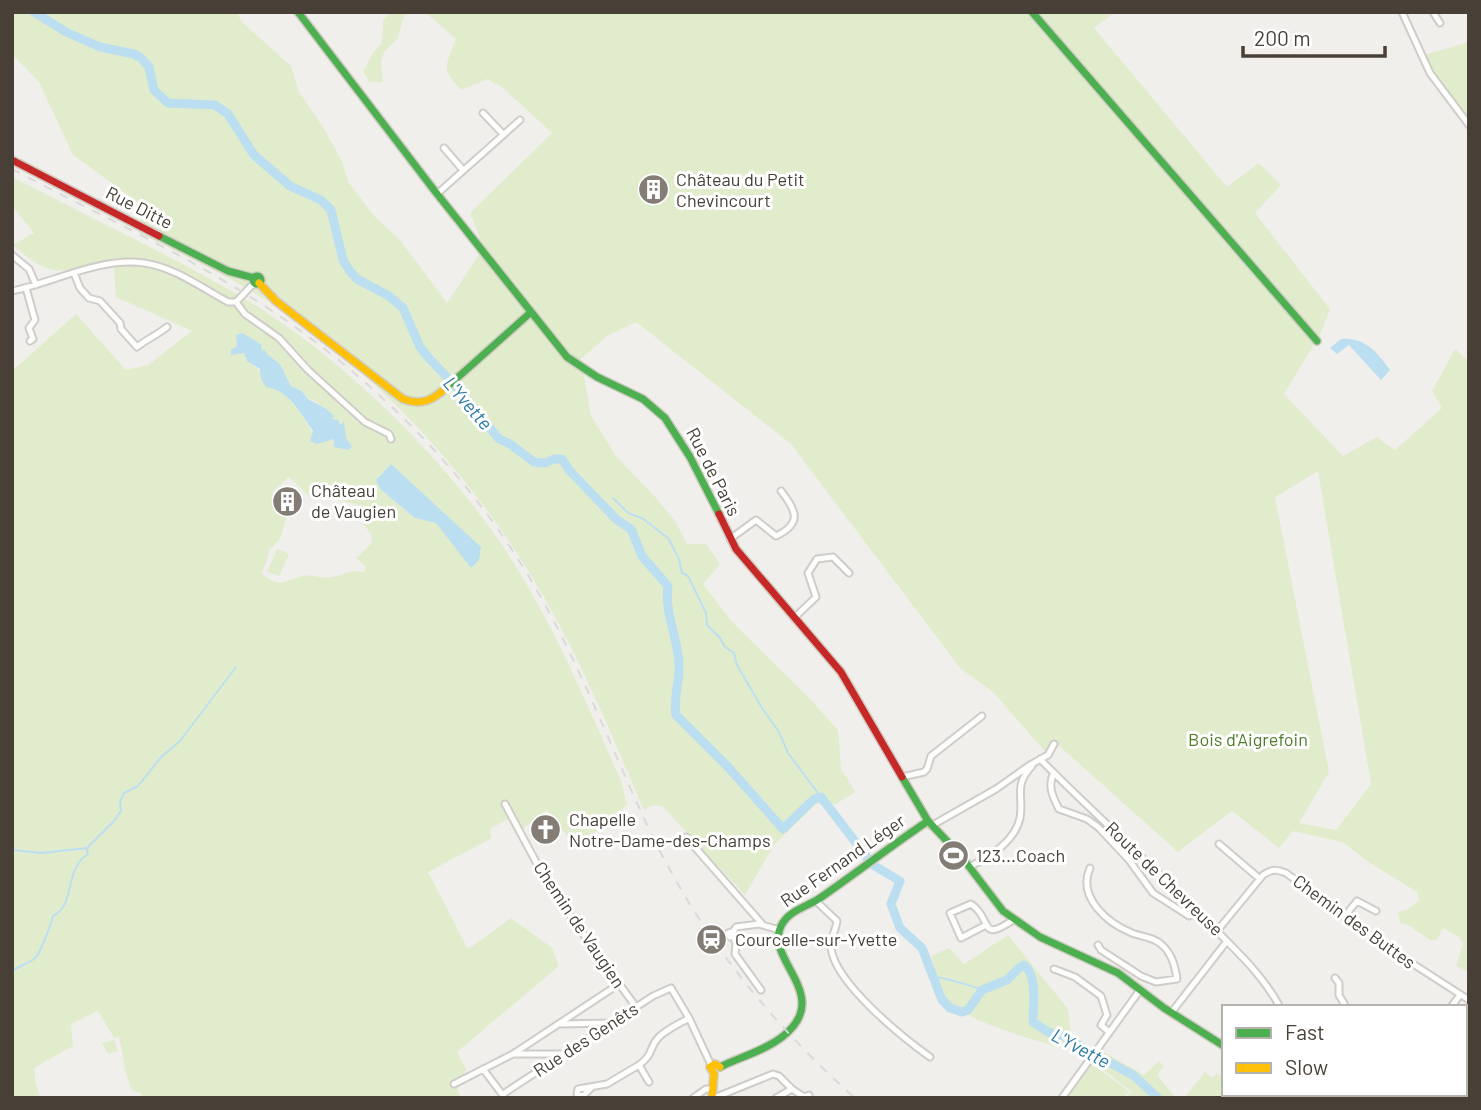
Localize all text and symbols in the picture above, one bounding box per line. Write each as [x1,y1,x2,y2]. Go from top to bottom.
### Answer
scale bar [1243,14,1385,58]
text: 200 m [1254,25,1311,50]
place label: Château du Petit Chevincourt [676,168,805,211]
building icon: Château du Petit Chevincourt [636,173,670,207]
street label: Rue Ditte [102,181,177,233]
water label: L'Yvette [439,371,498,434]
street label: Rue de Paris [682,424,746,520]
place label: Château de Vaugien [311,479,396,522]
building icon: Château de Vaugien [271,484,305,518]
park label: Bois d'Aigrefoin [1188,728,1308,750]
place label: Chapelle Notre-Dame-des-Champs [569,808,771,851]
street label: Rue Fernand Léger [776,809,909,911]
church icon: Chapelle Notre-Dame-des-Champs [529,813,563,847]
street label: Route de Chevreuse [1101,816,1228,940]
sports icon: 123...Coach [936,839,970,873]
place label: 123...Coach [976,844,1065,866]
street label: Chemin de Vaugien [529,857,630,992]
street label: Chemin des Buttes [1289,869,1420,973]
station icon: Courcelle-sur-Yvette [695,923,729,957]
place label: Courcelle-sur-Yvette [735,928,897,950]
street label: Rue des Genêts [529,997,642,1081]
legend [1222,1005,1467,1096]
text: Fast [1285,1019,1325,1044]
water label: L'Yvette [1048,1023,1115,1073]
text: Slow [1285,1054,1328,1079]

